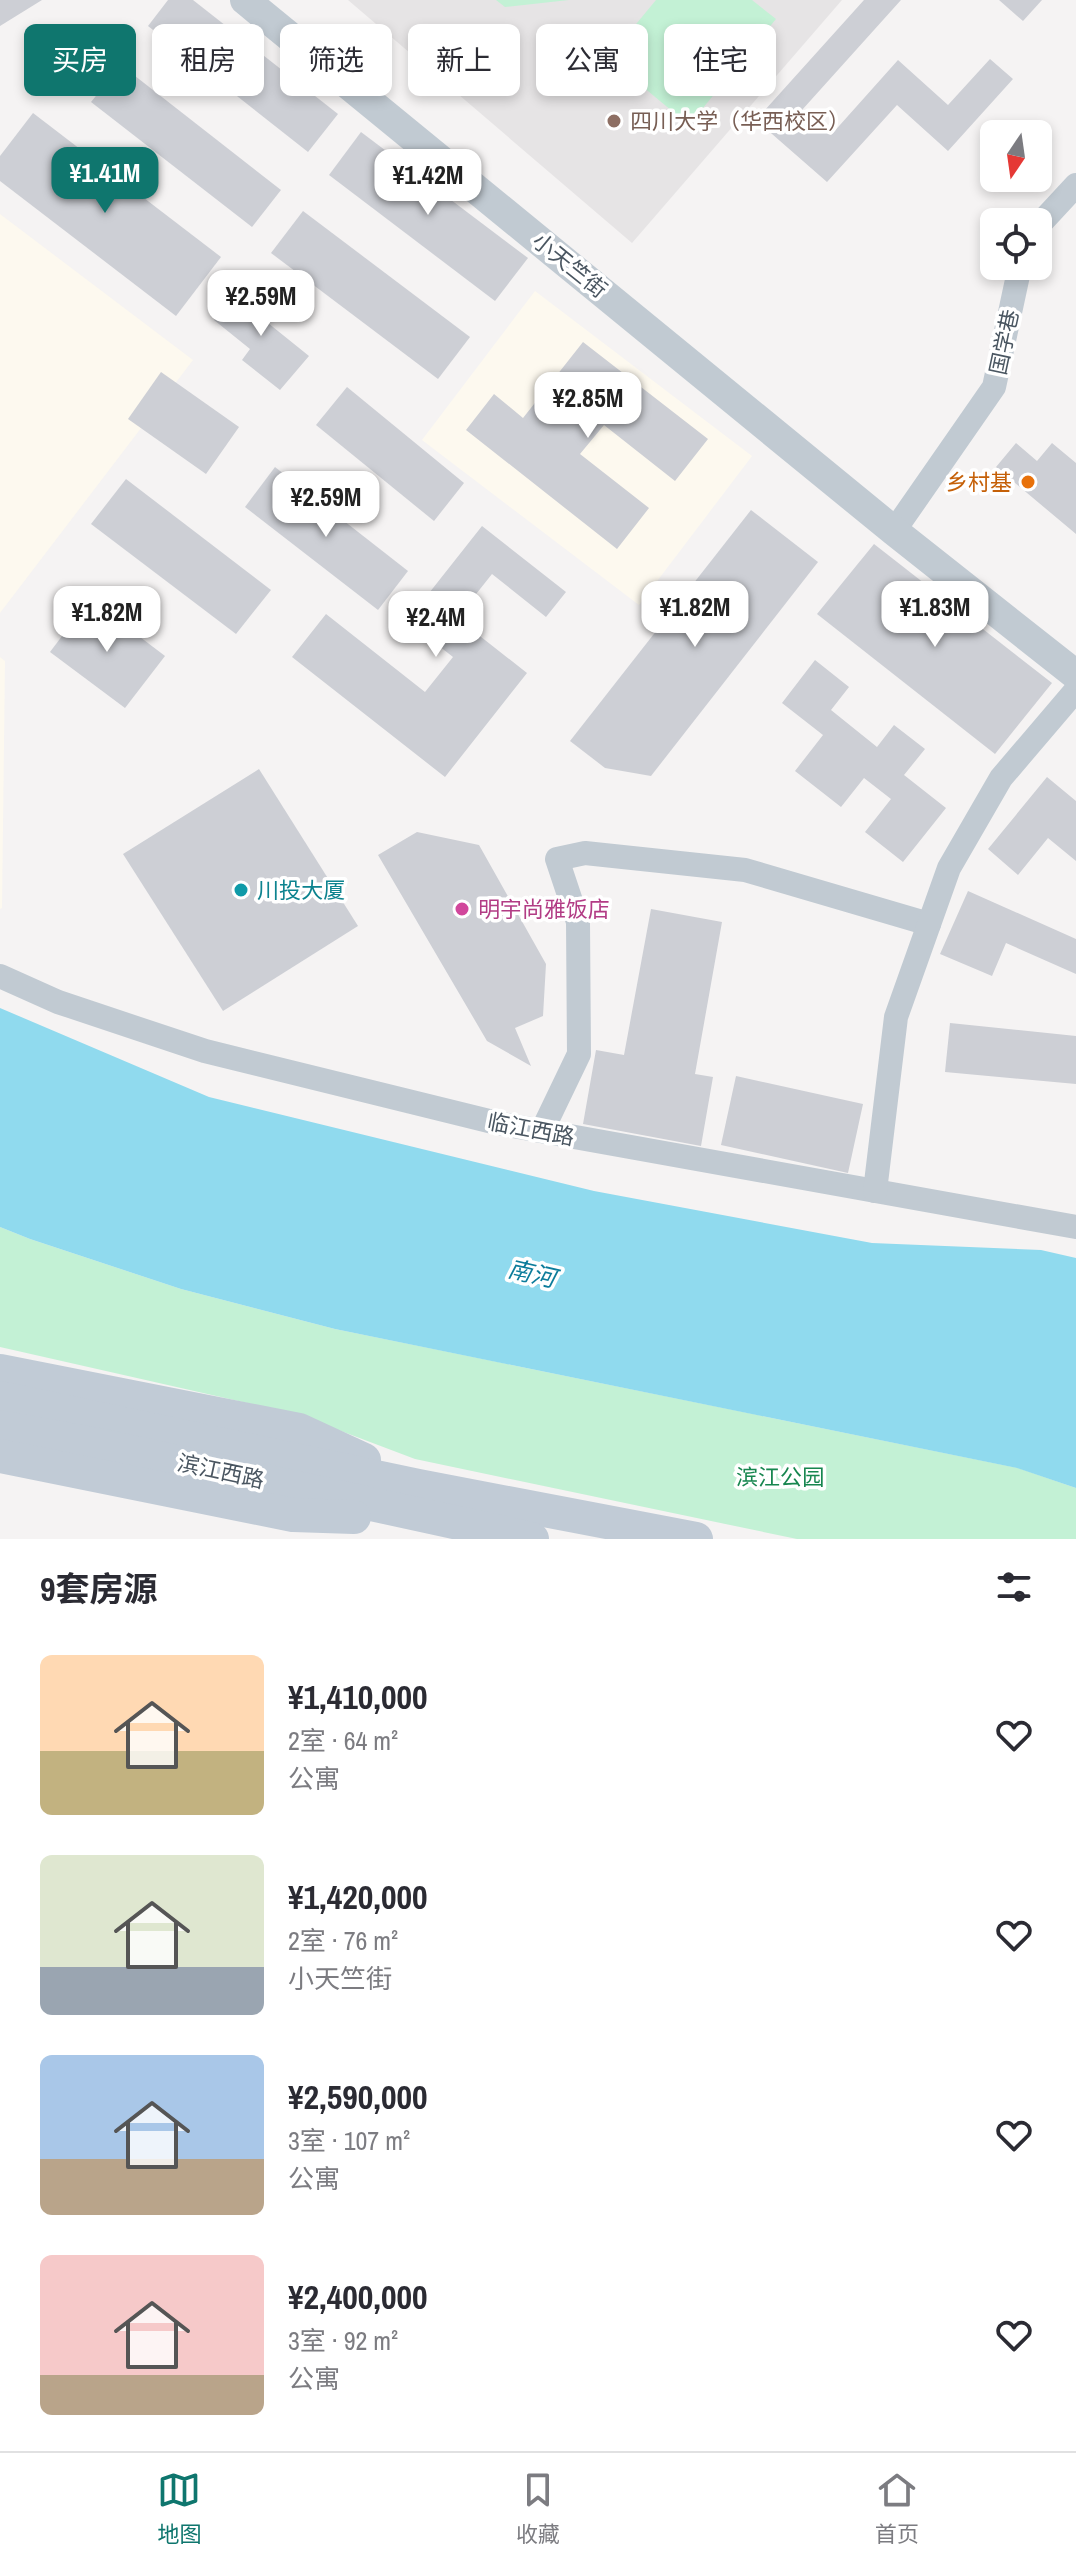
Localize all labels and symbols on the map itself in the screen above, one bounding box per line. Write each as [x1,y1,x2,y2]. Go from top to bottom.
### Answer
place label: 四川大学（华西校区） [630,106,850,136]
marker: 四川大学（华西校区） [605,112,623,130]
north arrow [980,120,1052,192]
pin: ¥1.41M [40,147,170,215]
pin: ¥1.42M [363,149,493,217]
street label: 小天竺街 [526,226,614,304]
pin: ¥2.59M [196,270,326,338]
street label: 国学巷 [982,307,1026,377]
pin: ¥2.85M [523,372,653,440]
place label: 乡村基 [946,467,1012,497]
pin: ¥2.59M [261,471,391,539]
marker: 乡村基 [1019,473,1037,491]
pin: ¥1.82M [630,581,760,649]
pin: ¥1.83M [870,581,1000,649]
pin: ¥1.82M [42,586,172,654]
pin: ¥2.4M [380,591,492,659]
place label: 川投大厦 [257,875,345,905]
marker: 川投大厦 [232,881,250,899]
place label: 明宇尚雅饭店 [478,894,610,924]
marker: 明宇尚雅饭店 [453,900,471,918]
street label: 临江西路 [485,1106,577,1152]
water label: 南河 [505,1252,563,1295]
street label: 滨江西路 [175,1447,267,1495]
park label: 滨江公园 [736,1462,824,1492]

